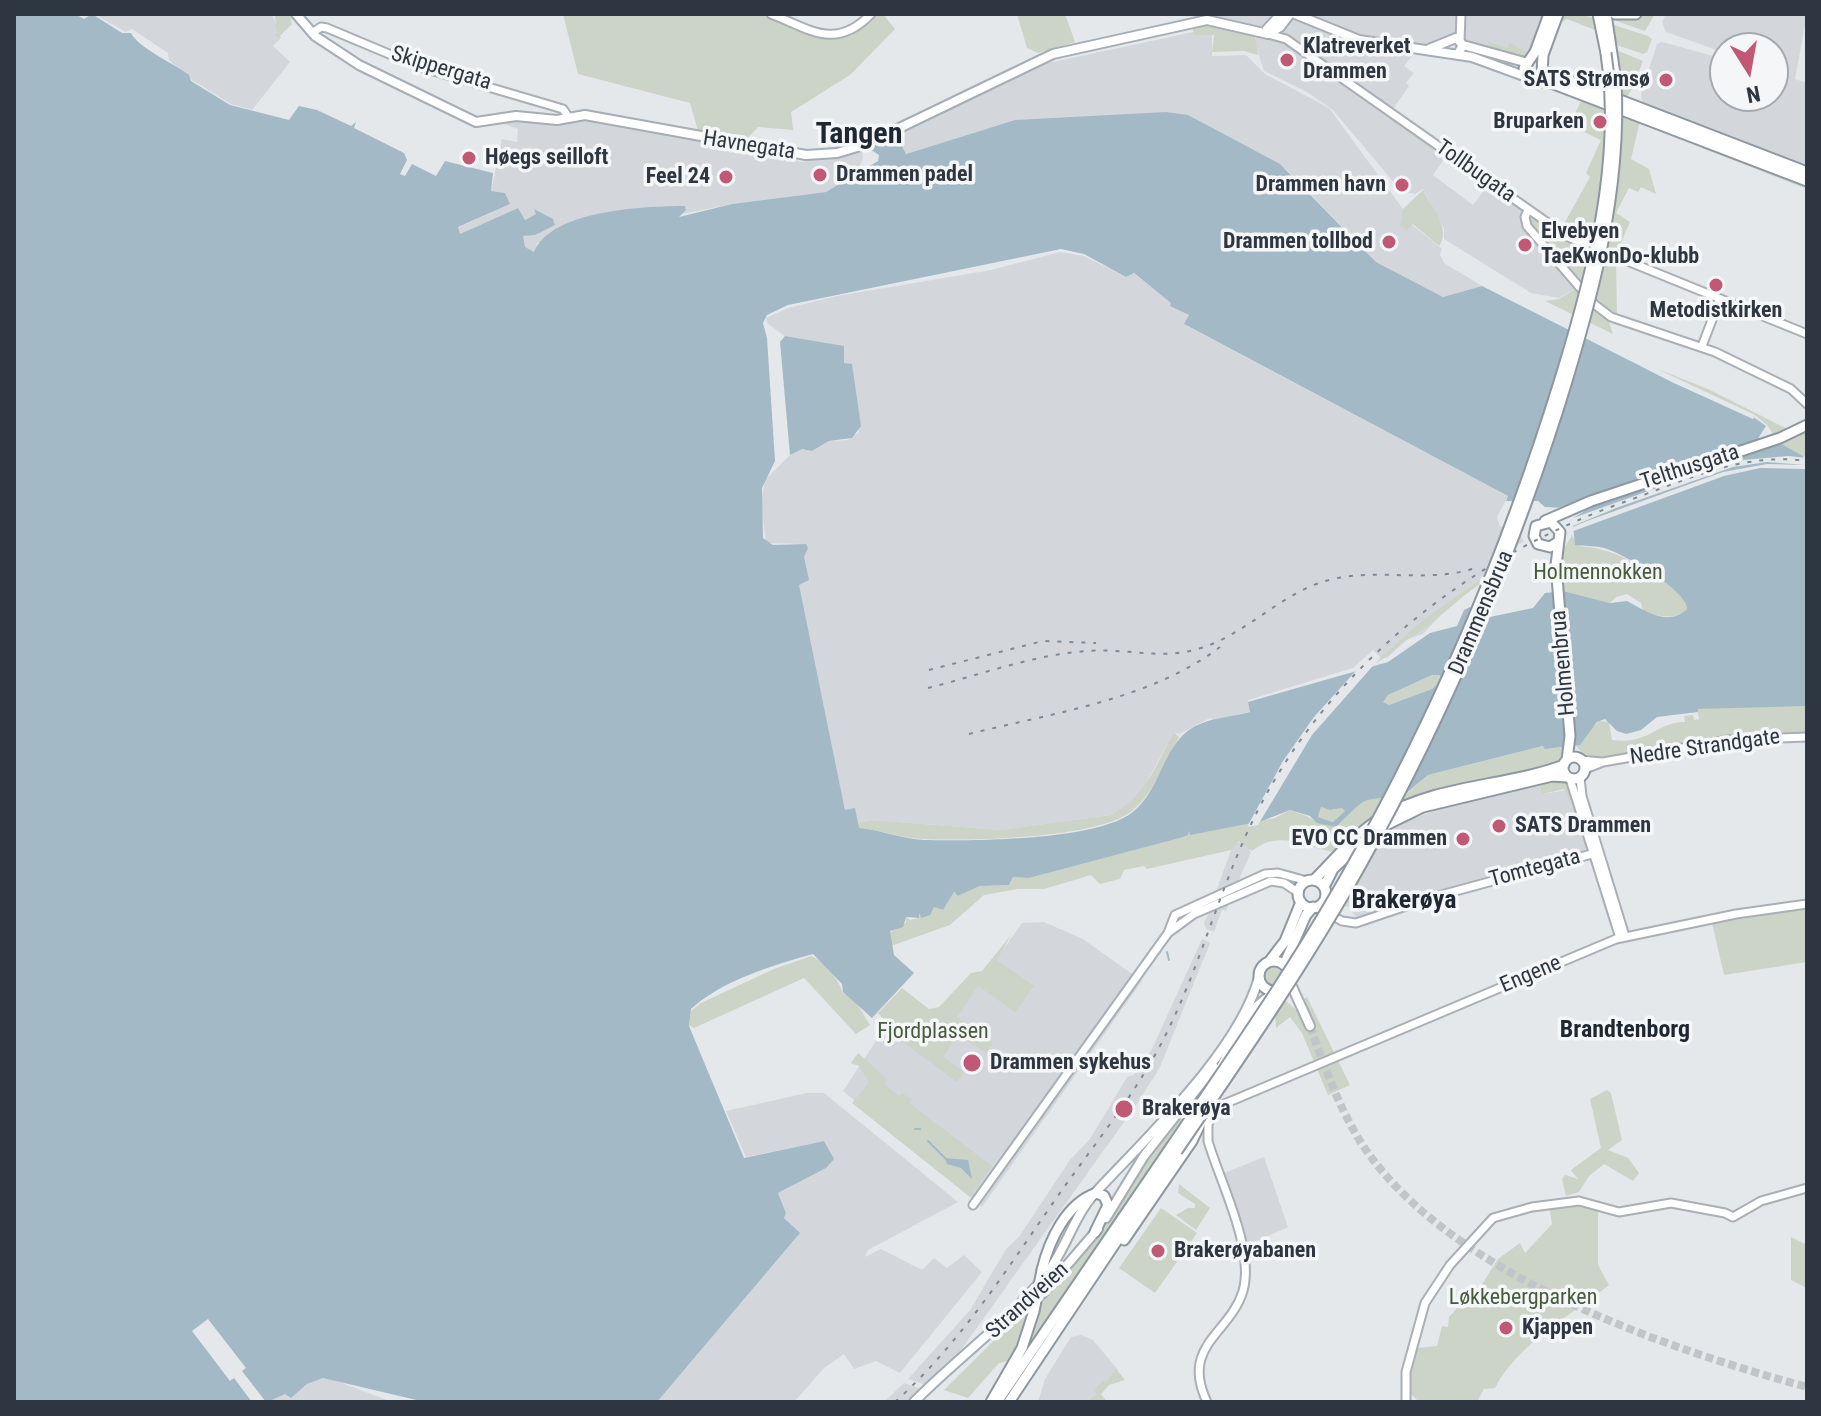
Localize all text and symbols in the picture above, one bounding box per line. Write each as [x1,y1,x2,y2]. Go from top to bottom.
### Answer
north arrow [1709,32,1789,112]
place label: Klatreverket Drammen [1303,34,1410,86]
street label: Skippergata [388,41,494,97]
marker: Klatreverket Drammen [1278,51,1296,69]
place label: SATS Strømsø [1524,67,1650,93]
marker: SATS Strømsø [1657,71,1675,89]
text: N [1744,81,1762,108]
place label: Bruparken [1493,109,1584,135]
marker: Bruparken [1591,113,1609,131]
district label: Tangen [816,117,902,153]
street label: Havnegata [701,126,797,166]
street label: Tollbugata [1430,135,1520,209]
place label: Høegs seilloft [485,145,608,171]
marker: Høegs seilloft [460,149,478,167]
place label: Drammen padel [836,162,973,188]
place label: Feel 24 [646,164,710,190]
marker: Drammen padel [811,166,829,184]
marker: Feel 24 [717,168,735,186]
place label: Drammen havn [1255,172,1386,198]
marker: Drammen havn [1393,176,1411,194]
place label: Elvebyen TaeKwonDo-klubb [1541,219,1699,270]
place label: Drammen tollbod [1223,229,1373,255]
marker: Drammen tollbod [1380,233,1398,251]
marker: Elvebyen TaeKwonDo-klubb [1516,236,1534,254]
marker: Metodistkirken [1707,276,1725,294]
place label: Metodistkirken [1650,298,1782,324]
street label: Telthusgata [1637,440,1743,496]
street label: Drammensbrua [1444,547,1520,679]
park label: Holmennokken [1533,560,1663,586]
street label: Holmenbrua [1546,609,1582,717]
street label: Nedre Strandgate [1628,724,1782,772]
place label: SATS Drammen [1515,813,1651,839]
marker: SATS Drammen [1490,817,1508,835]
place label: EVO CC Drammen [1291,826,1447,852]
marker: EVO CC Drammen [1454,830,1472,848]
street label: Tomtegata [1487,844,1583,894]
district label: Brakerøya [1352,885,1456,917]
street label: Engene [1497,950,1565,1000]
district label: Brandtenborg [1560,1017,1690,1045]
park label: Fjordplassen [877,1019,989,1045]
place label: Drammen sykehus [990,1050,1151,1076]
marker: Drammen sykehus [961,1052,983,1074]
place label: Brakerøya [1142,1096,1231,1122]
marker: Brakerøya [1113,1098,1135,1120]
place label: Brakerøyabanen [1174,1238,1316,1264]
marker: Brakerøyabanen [1149,1242,1167,1260]
street label: Strandveien [981,1257,1075,1345]
park label: Løkkebergparken [1449,1285,1597,1311]
place label: Kjappen [1522,1315,1593,1341]
marker: Kjappen [1497,1319,1515,1337]

